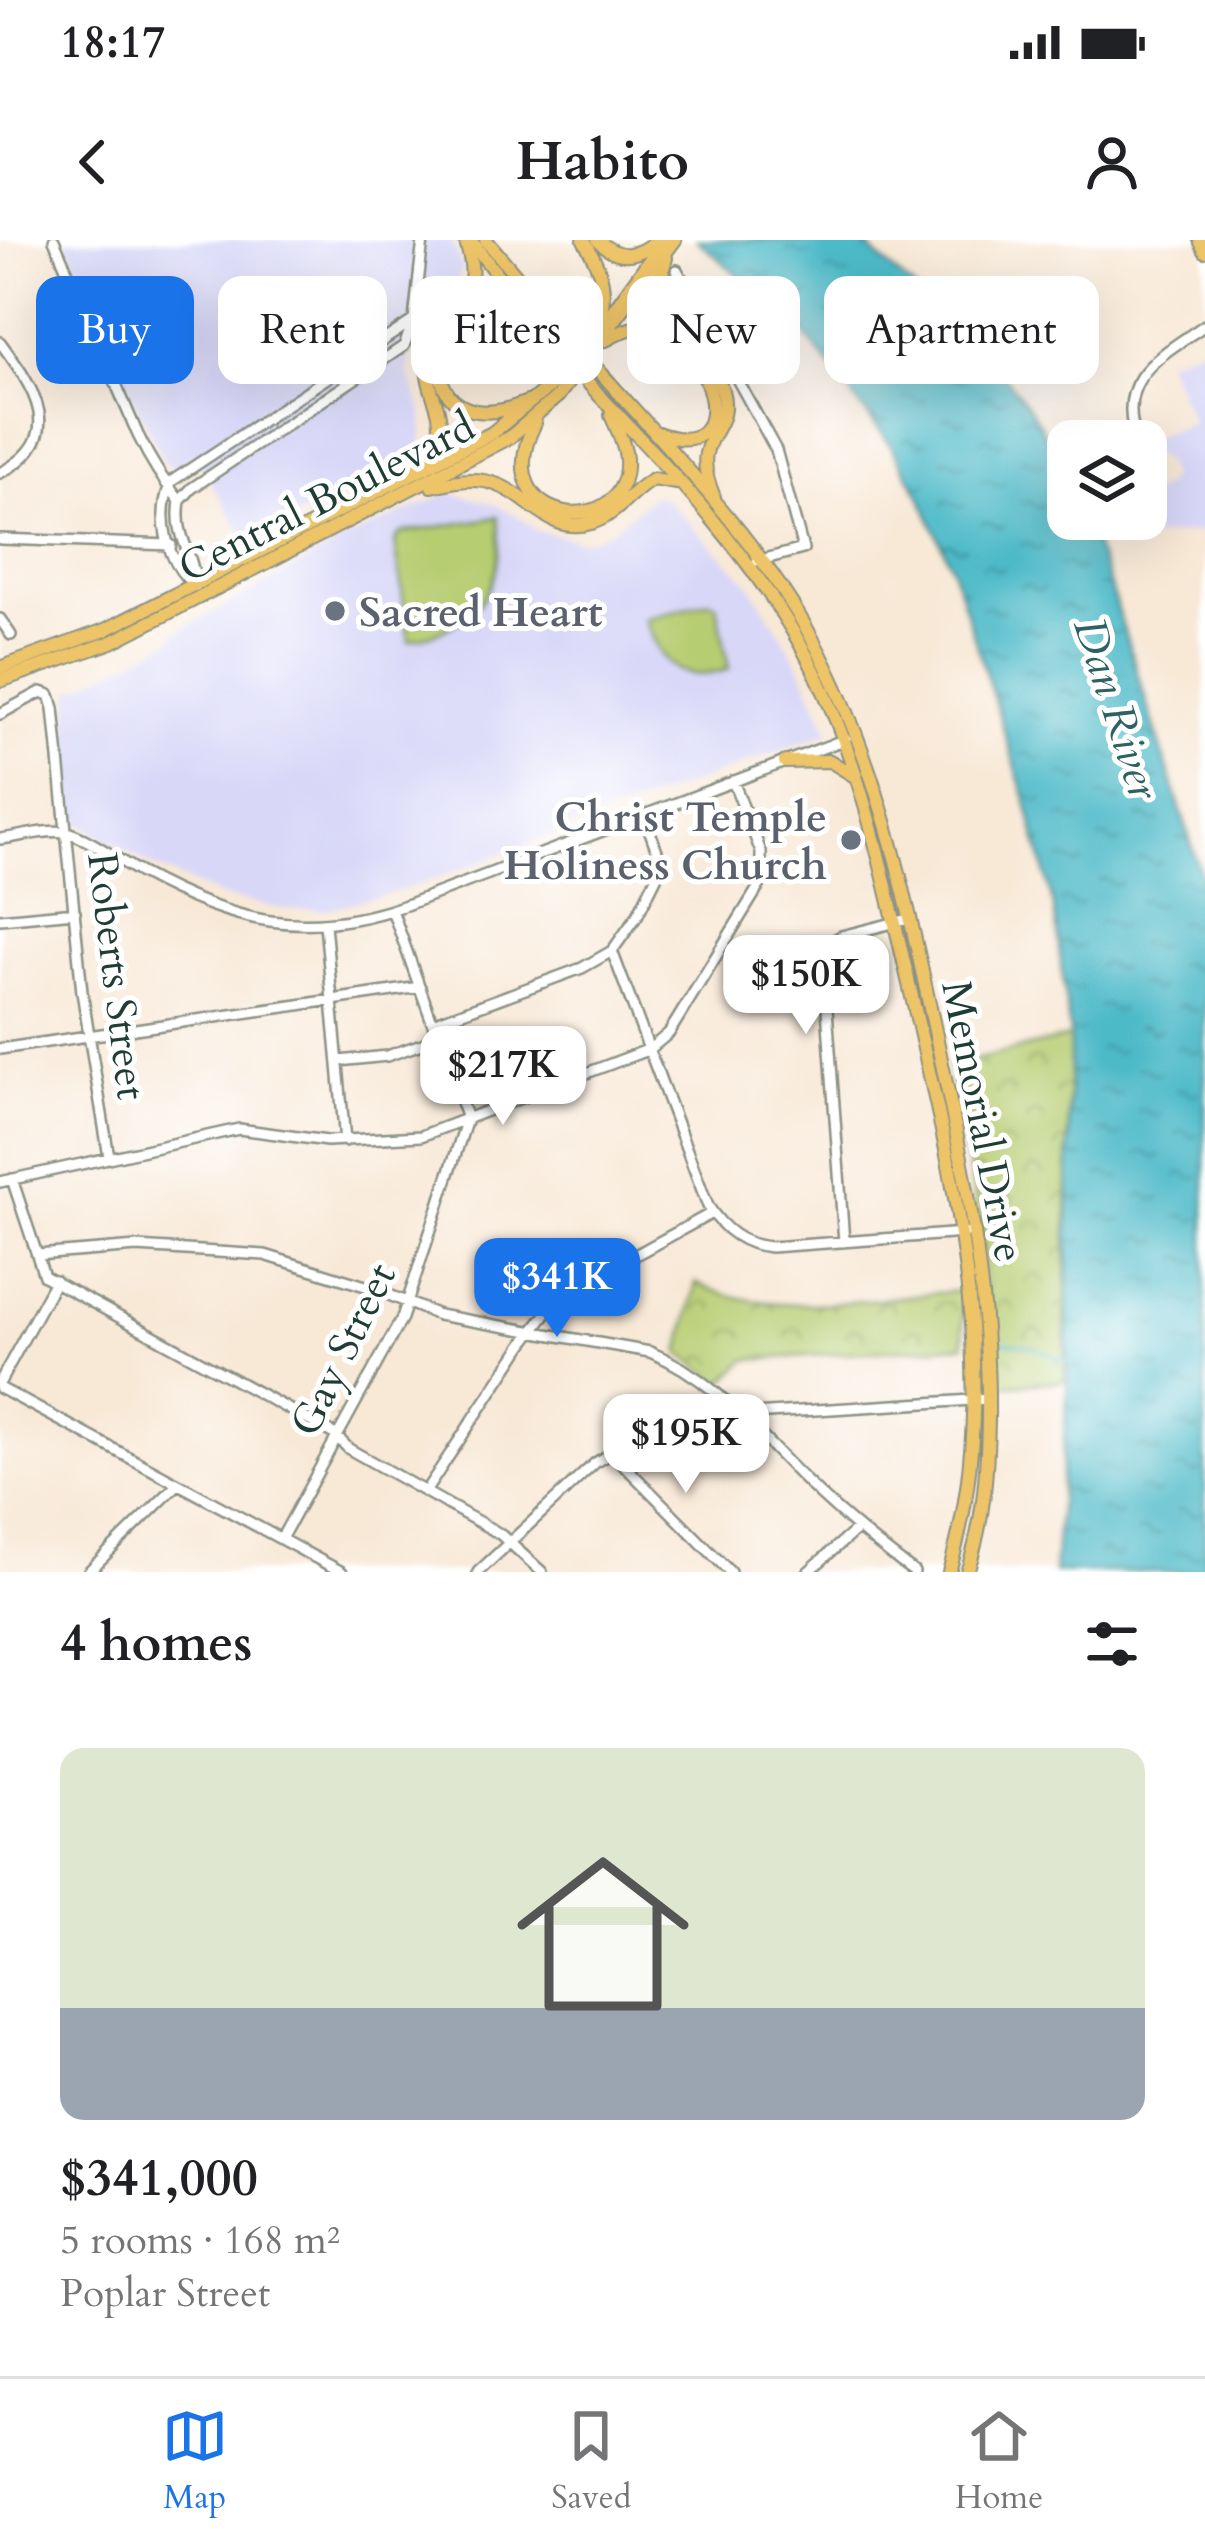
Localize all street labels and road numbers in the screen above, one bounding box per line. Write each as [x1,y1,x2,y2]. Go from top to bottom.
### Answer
street label: Central Boulevard [169,398,484,596]
street label: Roberts Street [73,849,160,1103]
street label: Memorial Drive [927,976,1038,1267]
street label: Gay Street [277,1254,410,1446]

